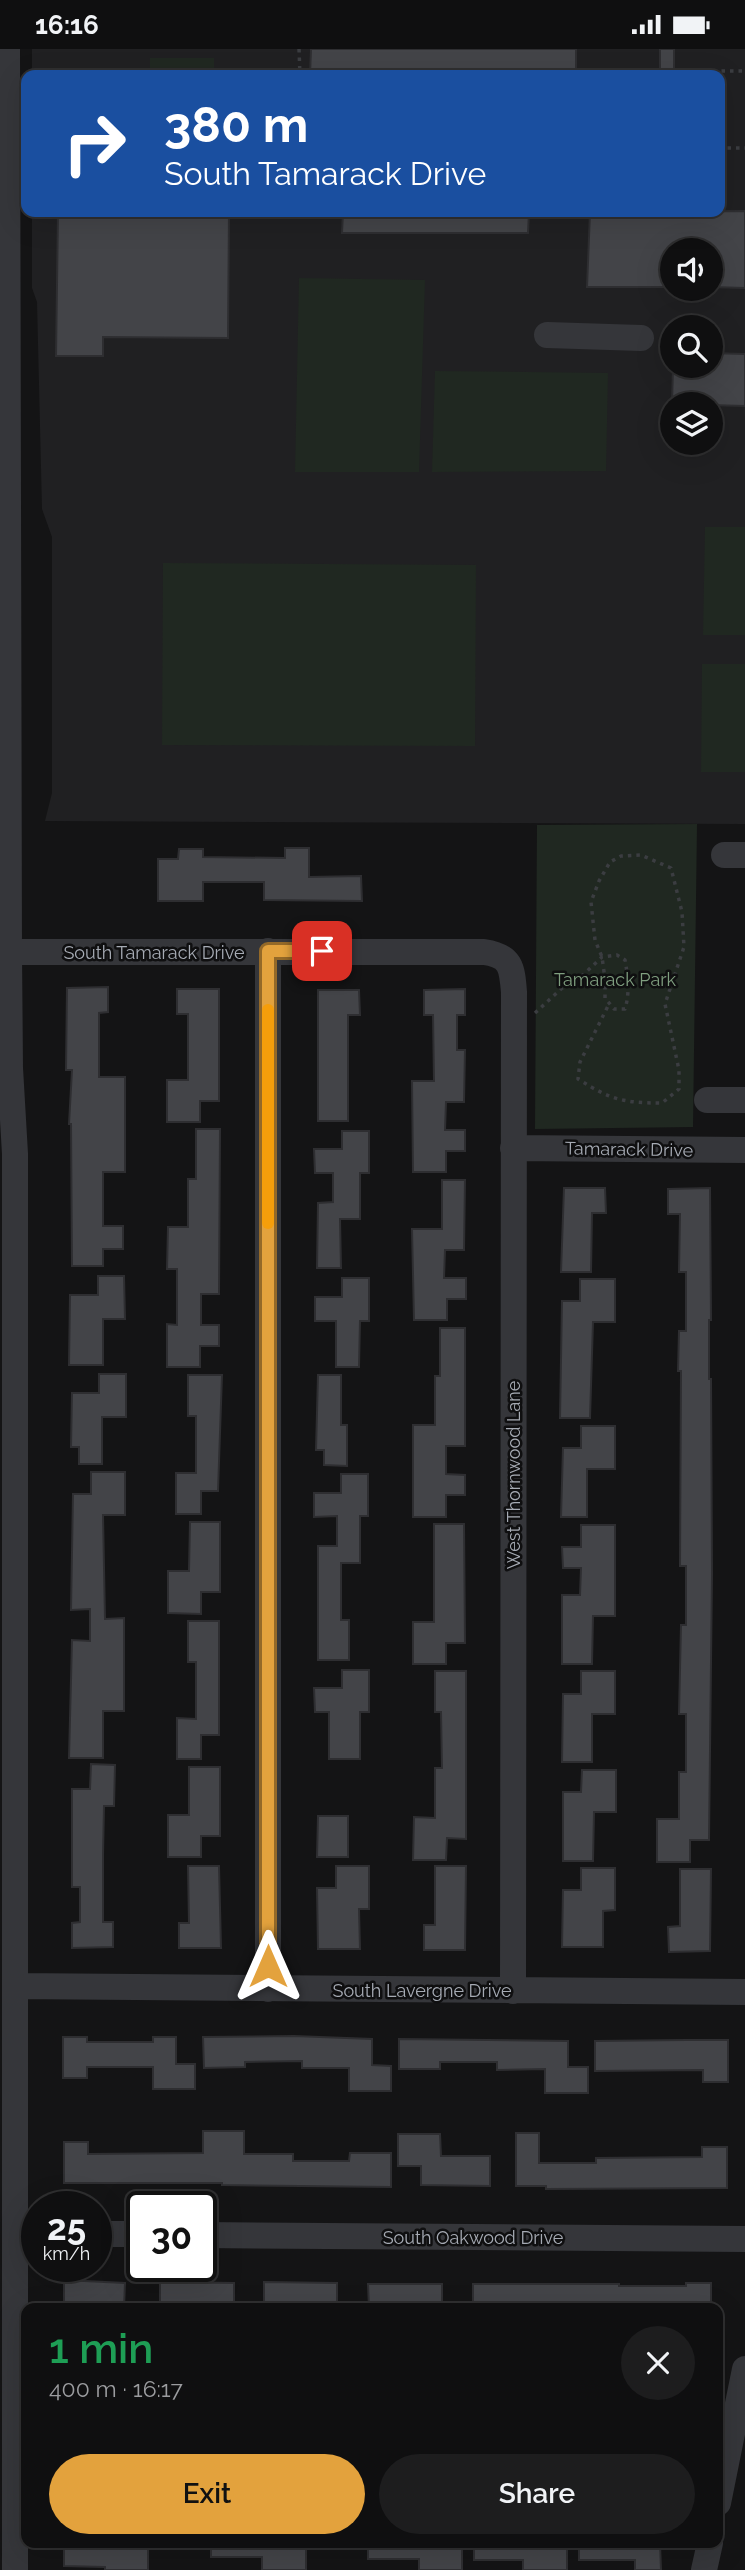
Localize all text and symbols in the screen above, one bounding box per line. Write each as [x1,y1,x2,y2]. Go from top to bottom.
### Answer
text: 16:16 [35,10,99,40]
text: 380 m [164,96,308,153]
icon: right [49,98,140,189]
text: South Tamarack Drive [164,155,486,192]
map controls [660,238,723,455]
button: sound [660,238,723,301]
button: search [660,315,723,378]
button: layers [660,392,723,455]
pin [292,921,352,981]
icon: arrive [303,932,341,970]
street label: South Tamarack Drive [63,942,245,963]
park label: Tamarack Park [554,969,677,990]
street label: Tamarack Drive [565,1137,694,1161]
street label: West Thornwood Lane [503,1380,524,1569]
position arrow [231,1929,305,2003]
street label: South Lavergne Drive [332,1980,512,2001]
speed limit sign: 30 [126,2191,217,2282]
text: 25 [47,2207,86,2248]
street label: South Oakwood Drive [383,2227,564,2248]
text: km/h [43,2243,90,2264]
text: 1 min [49,2324,153,2373]
button: close [621,2326,695,2400]
text: 400 m · 16:17 [49,2375,183,2402]
button: Exit [49,2454,365,2534]
button: Share [379,2454,695,2534]

